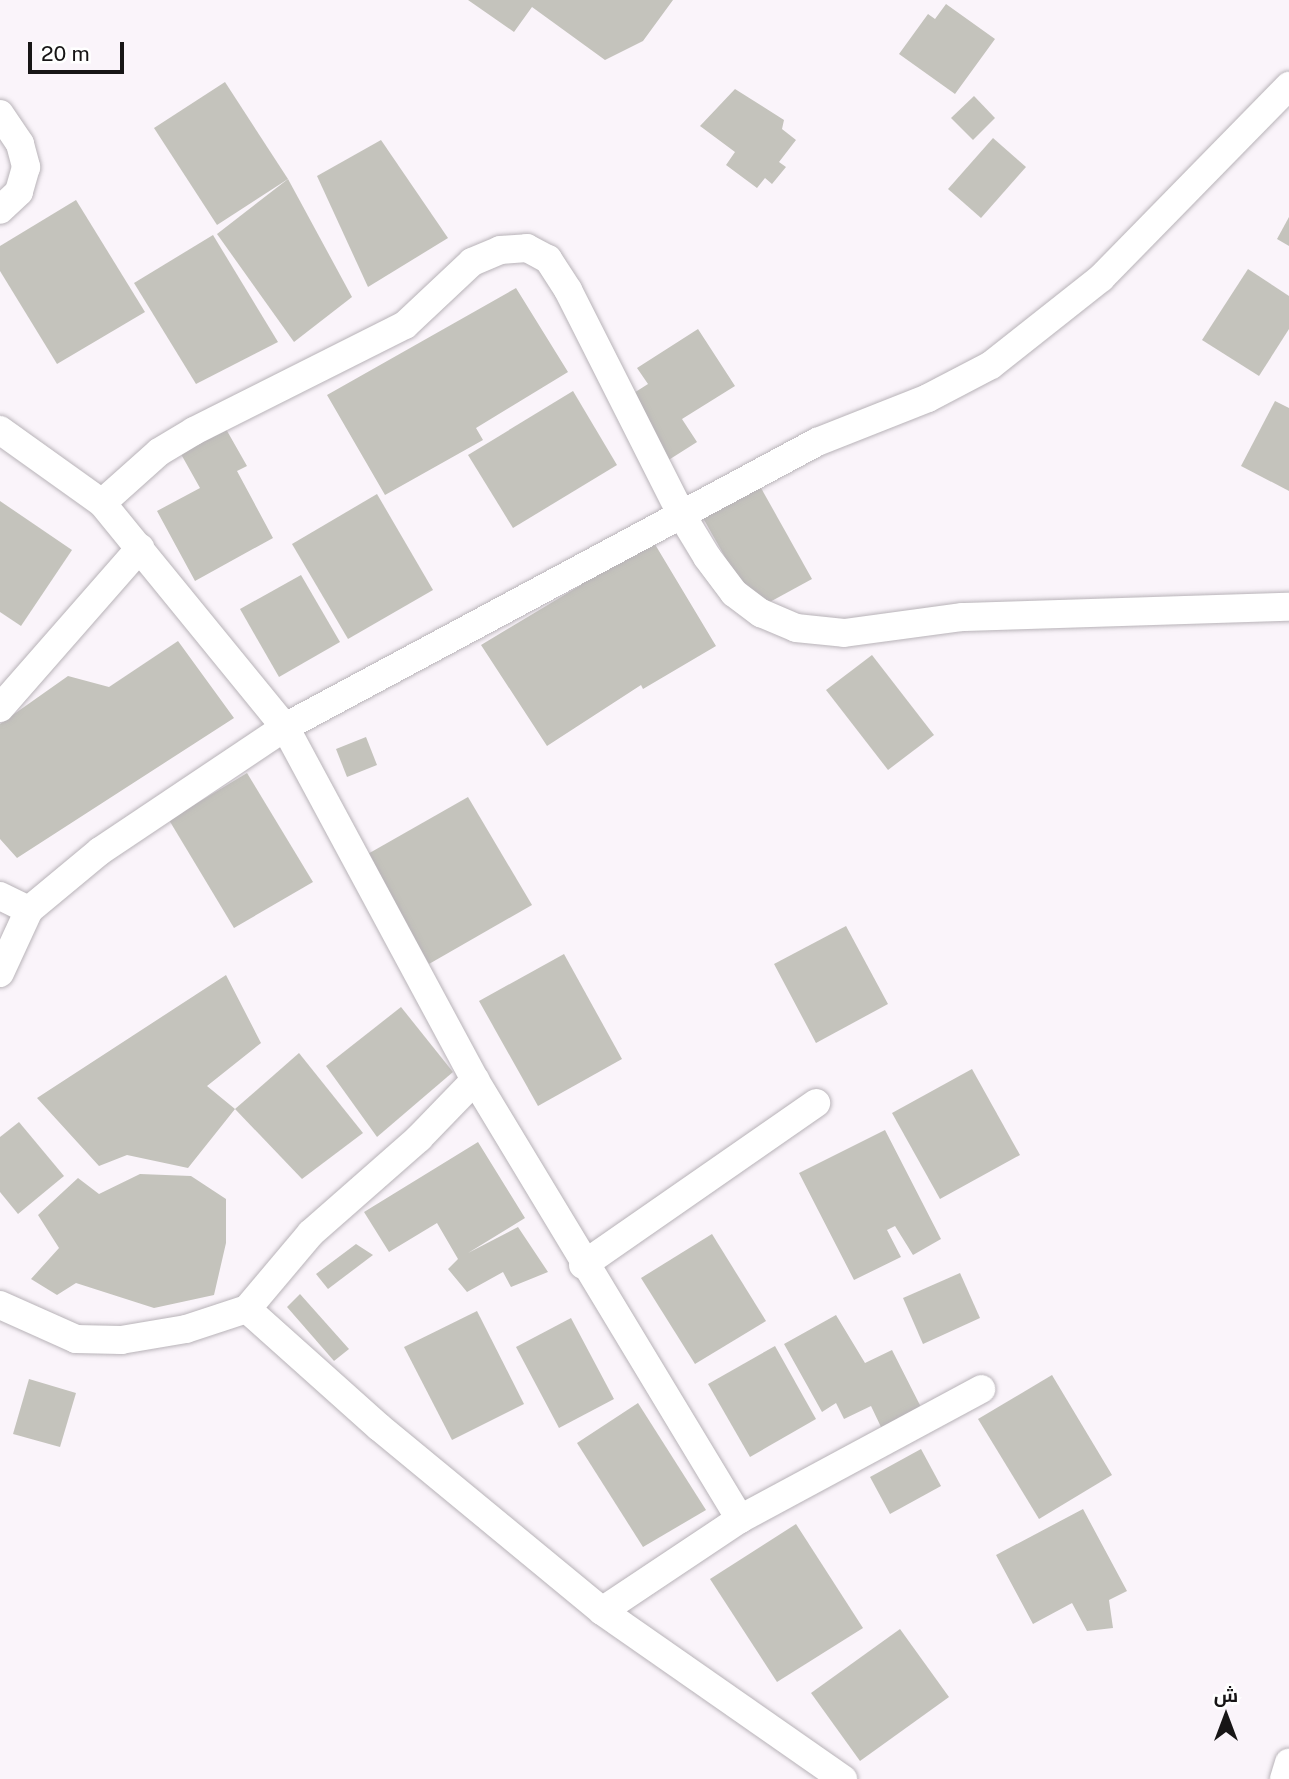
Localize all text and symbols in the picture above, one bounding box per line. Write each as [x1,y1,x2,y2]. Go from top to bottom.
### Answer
scale bar [32,28,128,72]
text: 20 m [41,41,90,66]
north arrow [1191,1681,1261,1751]
text: ش [1214,1684,1238,1706]

